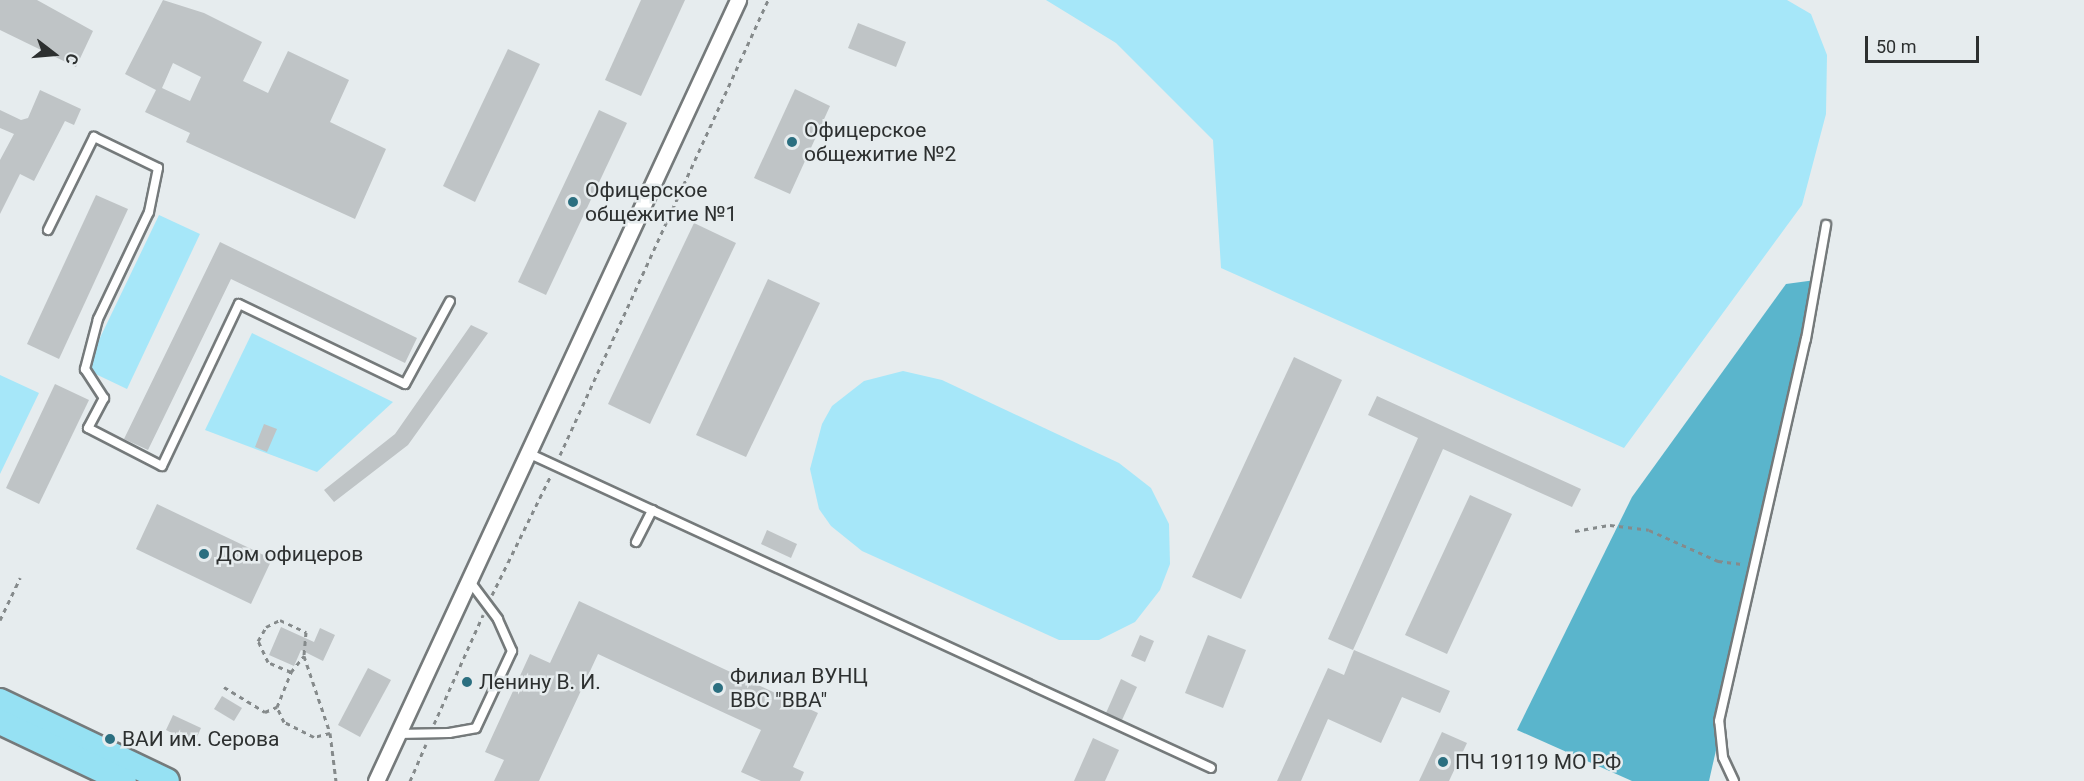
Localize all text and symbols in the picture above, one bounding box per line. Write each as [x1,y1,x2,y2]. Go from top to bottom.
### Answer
north arrow [24,24,84,84]
scale bar [1868,24,1982,62]
text: 50 m [1876,36,1916,57]
text: С [61,51,82,67]
place label: Офицерское общежитие №2 [804,117,956,167]
marker: Офицерское общежитие №2 [785,135,799,149]
place label: Офицерское общежитие №1 [585,177,737,227]
marker: Офицерское общежитие №1 [566,195,580,209]
place label: Дом офицеров [216,541,363,567]
marker: Дом офицеров [197,547,211,561]
place label: Филиал ВУНЦ ВВС "ВВА" [730,663,868,713]
place label: Ленину В. И. [479,669,601,695]
marker: Ленину В. И. [460,675,474,689]
marker: Филиал ВУНЦ ВВС "ВВА" [711,681,725,695]
place label: ВАИ им. Серова [122,726,279,752]
marker: ВАИ им. Серова [103,732,117,746]
place label: ПЧ 19119 МО РФ [1455,749,1621,775]
marker: ПЧ 19119 МО РФ [1436,755,1450,769]

